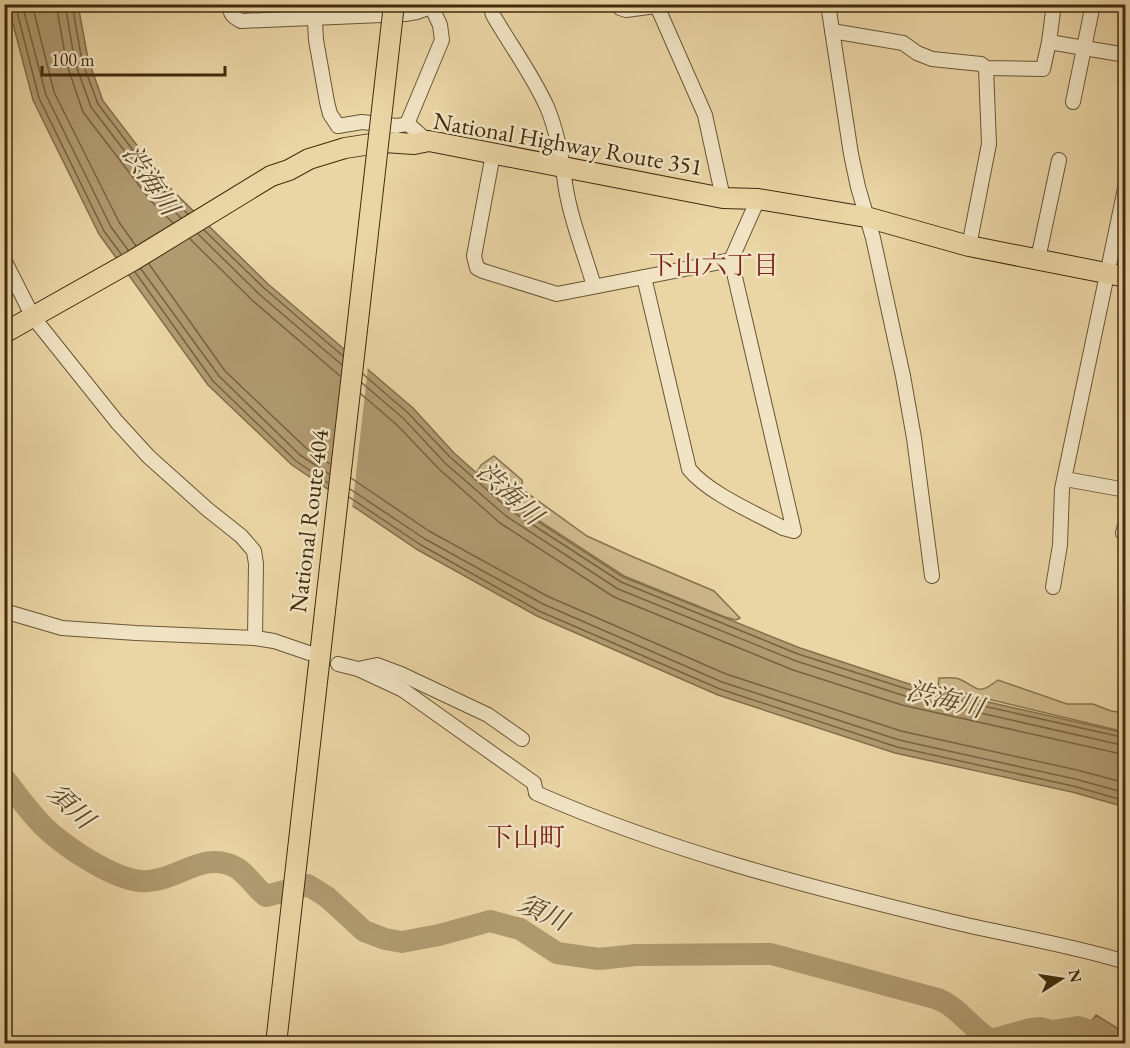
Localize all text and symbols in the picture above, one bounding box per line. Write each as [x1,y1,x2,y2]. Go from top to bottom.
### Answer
scale bar [42,39,225,77]
text: 100 m [51,48,95,71]
street label: National Highway Route 351 [431,105,705,182]
water label: 渋海川 [115,138,189,224]
district label: 下山六丁目 [649,248,779,282]
street label: National Route 404 [282,427,335,614]
water label: 渋海川 [470,454,552,534]
water label: 渋海川 [903,673,990,726]
water label: 須川 [40,776,104,838]
district label: 下山町 [487,820,565,854]
water label: 須川 [512,886,576,939]
north arrow [1031,949,1091,1009]
text: N [1064,967,1087,985]

